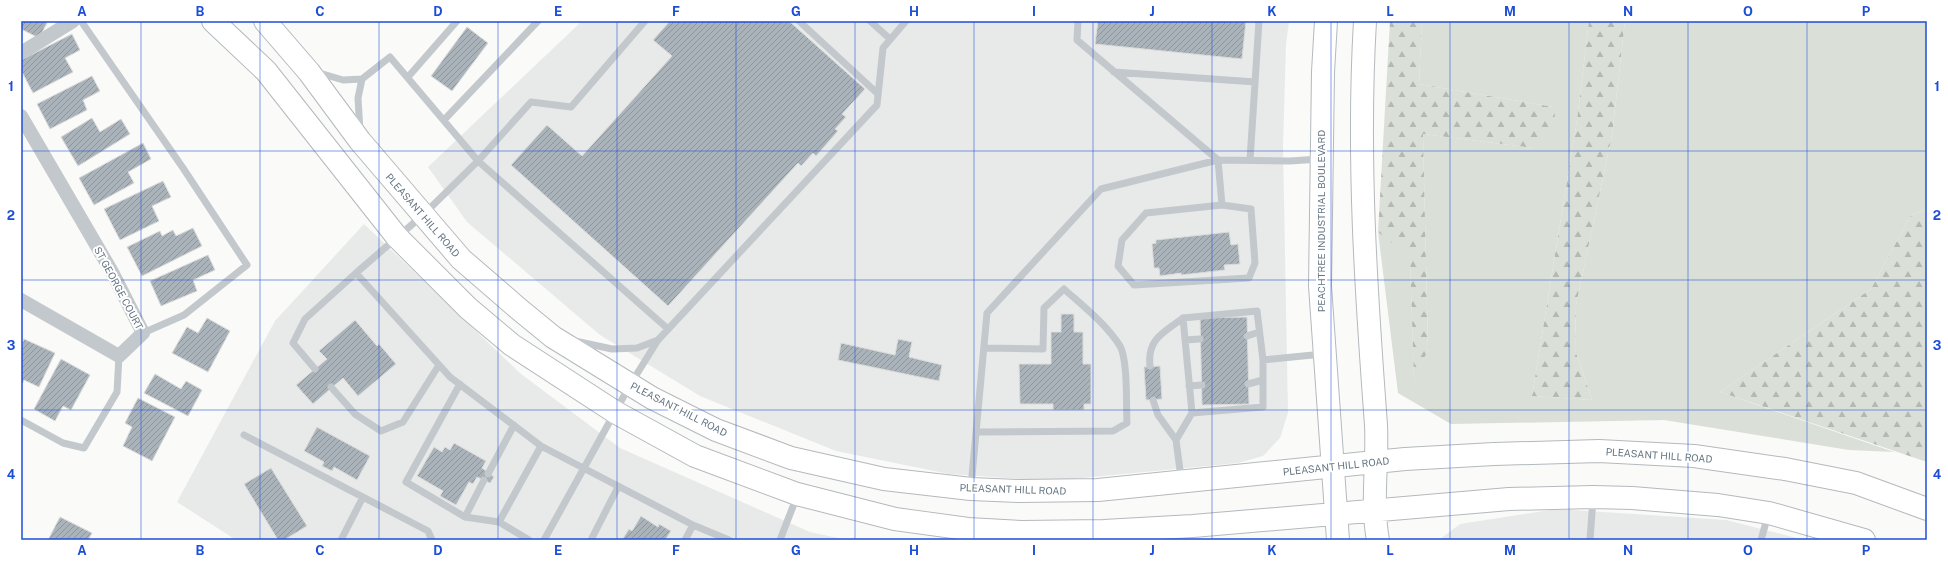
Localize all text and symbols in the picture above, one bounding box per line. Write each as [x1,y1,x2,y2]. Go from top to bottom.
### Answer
text: A [77,4,87,19]
text: B [196,4,205,19]
text: C [315,4,325,19]
text: D [433,4,443,19]
text: E [554,4,562,19]
text: F [672,4,680,19]
text: G [791,4,801,19]
text: H [909,4,919,19]
text: I [1032,4,1036,19]
text: J [1149,4,1155,19]
text: K [1267,4,1277,19]
text: L [1386,4,1394,19]
text: M [1504,4,1516,19]
text: N [1623,4,1633,19]
text: O [1743,4,1753,19]
text: P [1862,4,1871,19]
text: 1 [8,79,14,94]
text: 1 [1934,79,1940,94]
street label: PEACHTREE INDUSTRIAL BOULEVARD [1315,130,1327,312]
street label: PLEASANT HILL ROAD [383,171,463,259]
text: 2 [7,208,15,223]
text: 2 [1933,208,1941,223]
street label: ST GEORGE COURT [92,245,146,332]
text: 3 [7,338,16,353]
text: 3 [1933,338,1942,353]
street label: PLEASANT HILL ROAD [629,379,729,439]
street label: PLEASANT HILL ROAD [1605,445,1713,465]
street label: PLEASANT HILL ROAD [1282,454,1390,478]
text: 4 [7,467,16,482]
text: 4 [1933,467,1942,482]
street label: PLEASANT HILL ROAD [959,481,1067,497]
text: A [77,543,87,558]
text: B [196,543,205,558]
text: C [315,543,325,558]
text: D [433,543,443,558]
text: E [554,543,562,558]
text: F [672,543,680,558]
text: G [791,543,801,558]
text: H [909,543,919,558]
text: I [1032,543,1036,558]
text: J [1149,543,1155,558]
text: K [1267,543,1277,558]
text: L [1386,543,1394,558]
text: M [1504,543,1516,558]
text: N [1623,543,1633,558]
text: O [1743,543,1753,558]
text: P [1862,543,1871,558]

